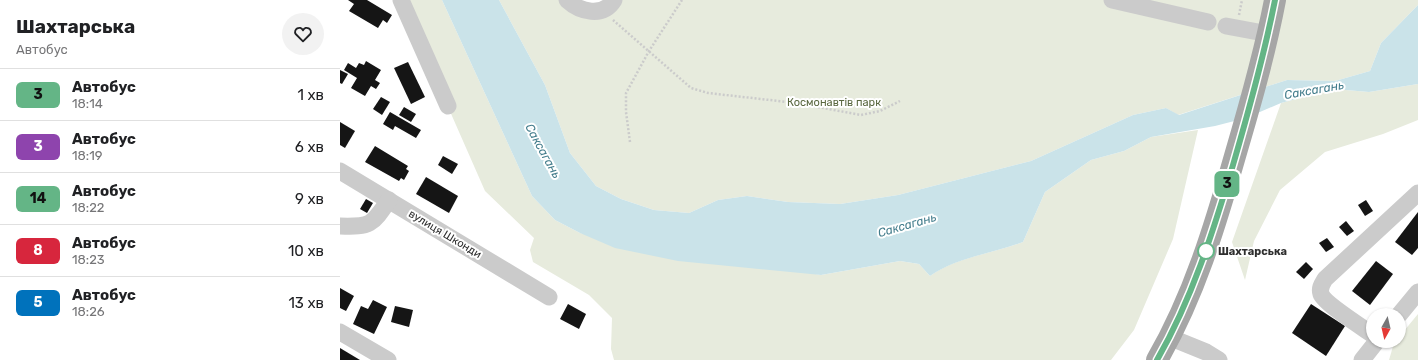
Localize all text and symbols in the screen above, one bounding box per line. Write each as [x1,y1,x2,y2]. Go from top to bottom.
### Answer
button: heart [282,13,324,55]
text: Шахтарська [16,15,135,38]
text: Автобус [16,42,68,57]
text: Автобус [72,78,136,96]
water label: Саксагань [1283,78,1345,102]
text: 3 [33,86,43,103]
text: 1 хв [297,86,324,104]
text: 18:14 [72,96,103,111]
park label: Космонавтів парк [787,96,881,109]
water label: Саксагань [522,121,564,181]
text: Автобус [72,130,136,148]
text: 3 [33,138,43,155]
text: 6 хв [295,138,324,156]
text: 18:19 [72,148,102,163]
line badge: 3 [1214,171,1240,197]
text: 3 [1222,175,1232,192]
text: Автобус [72,182,136,200]
text: 14 [30,190,46,207]
text: 9 хв [295,190,324,208]
text: 18:22 [72,200,104,215]
street label: вулиця Шконди [406,207,484,261]
water label: Саксагань [876,210,938,240]
text: Автобус [72,234,136,252]
text: 8 [33,242,43,259]
text: 10 хв [288,242,324,260]
marker: Шахтарська [1197,242,1215,260]
place label: Шахтарська [1218,245,1287,258]
text: 18:23 [72,252,105,267]
text: Автобус [72,286,136,304]
text: 5 [33,294,43,311]
text: 13 хв [288,294,324,312]
text: 18:26 [72,304,105,319]
north arrow [1366,308,1406,348]
map controls [1366,308,1406,348]

